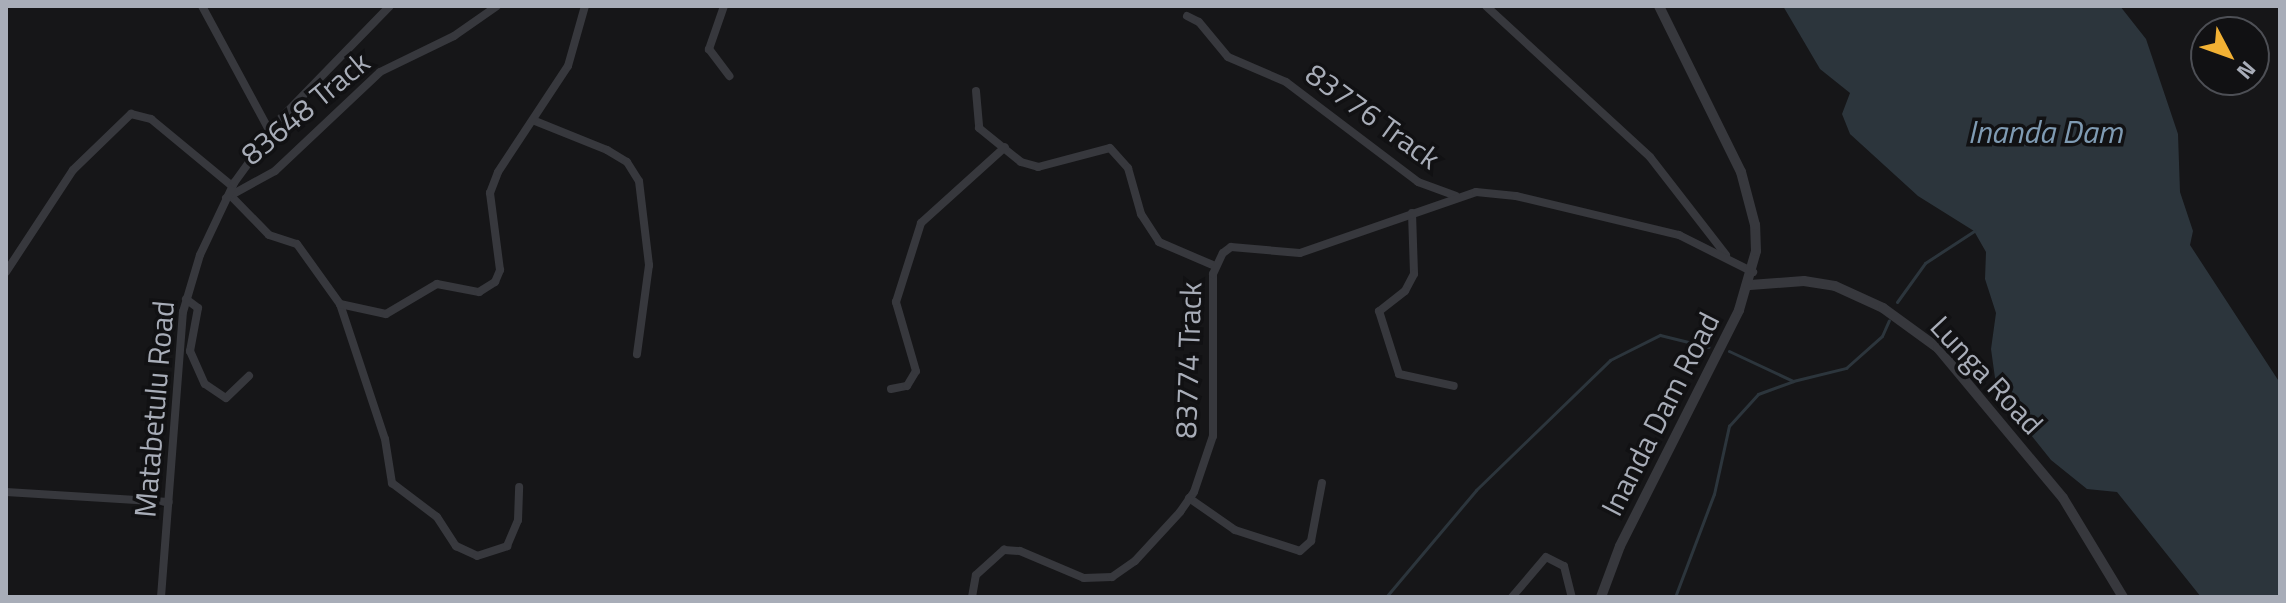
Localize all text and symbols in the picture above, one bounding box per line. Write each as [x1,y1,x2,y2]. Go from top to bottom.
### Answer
north arrow [2190,16,2270,96]
street label: 83648 Track [233,44,377,172]
text: N [2229,54,2264,87]
street label: 83776 Track [1299,55,1447,177]
water label: Inanda Dam [1968,112,2122,150]
street label: 83774 Track [1167,281,1209,439]
street label: Matabetulu Road [127,299,181,519]
street label: Inanda Dam Road [1593,306,1727,522]
street label: Lunga Road [1923,309,2051,441]

